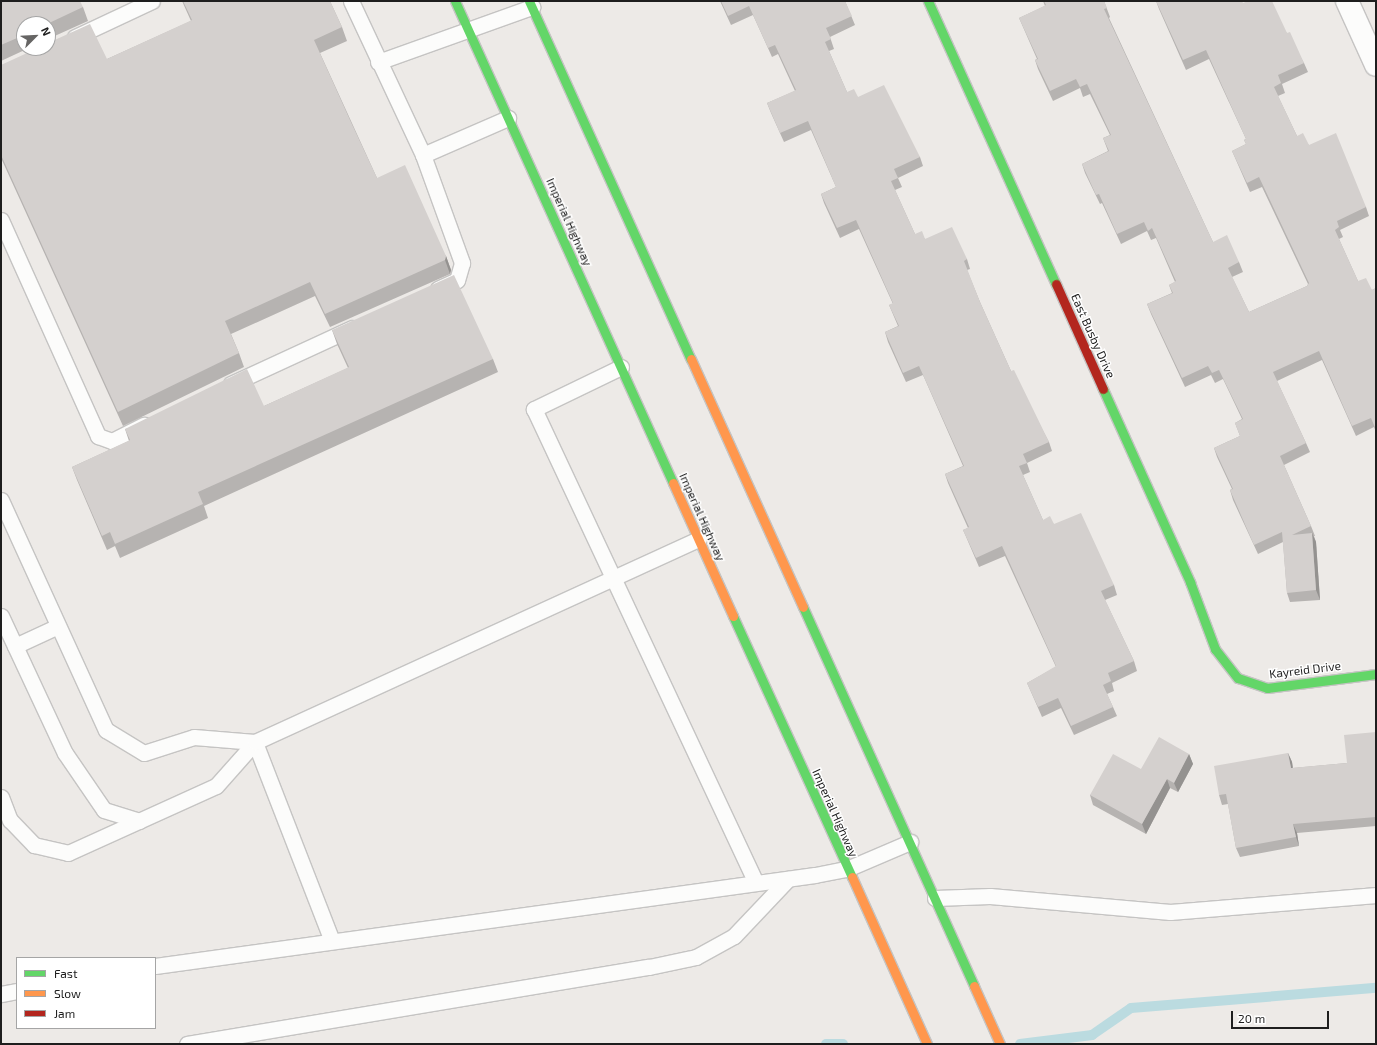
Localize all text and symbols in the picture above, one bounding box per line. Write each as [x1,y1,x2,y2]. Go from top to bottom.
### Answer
north arrow [16,16,56,56]
text: N [39,25,54,38]
street label: Imperial Highway [543,176,595,268]
street label: East Busby Drive [1068,291,1118,381]
street label: Imperial Highway [676,471,728,563]
street label: Kayreid Drive [1268,658,1342,682]
street label: Imperial Highway [809,767,861,859]
legend [16,957,156,1029]
text: Fast [54,966,77,980]
text: Slow [54,986,81,1000]
scale bar [1233,1003,1331,1029]
text: Jam [54,1006,75,1020]
text: 20 m [1238,1011,1265,1025]

